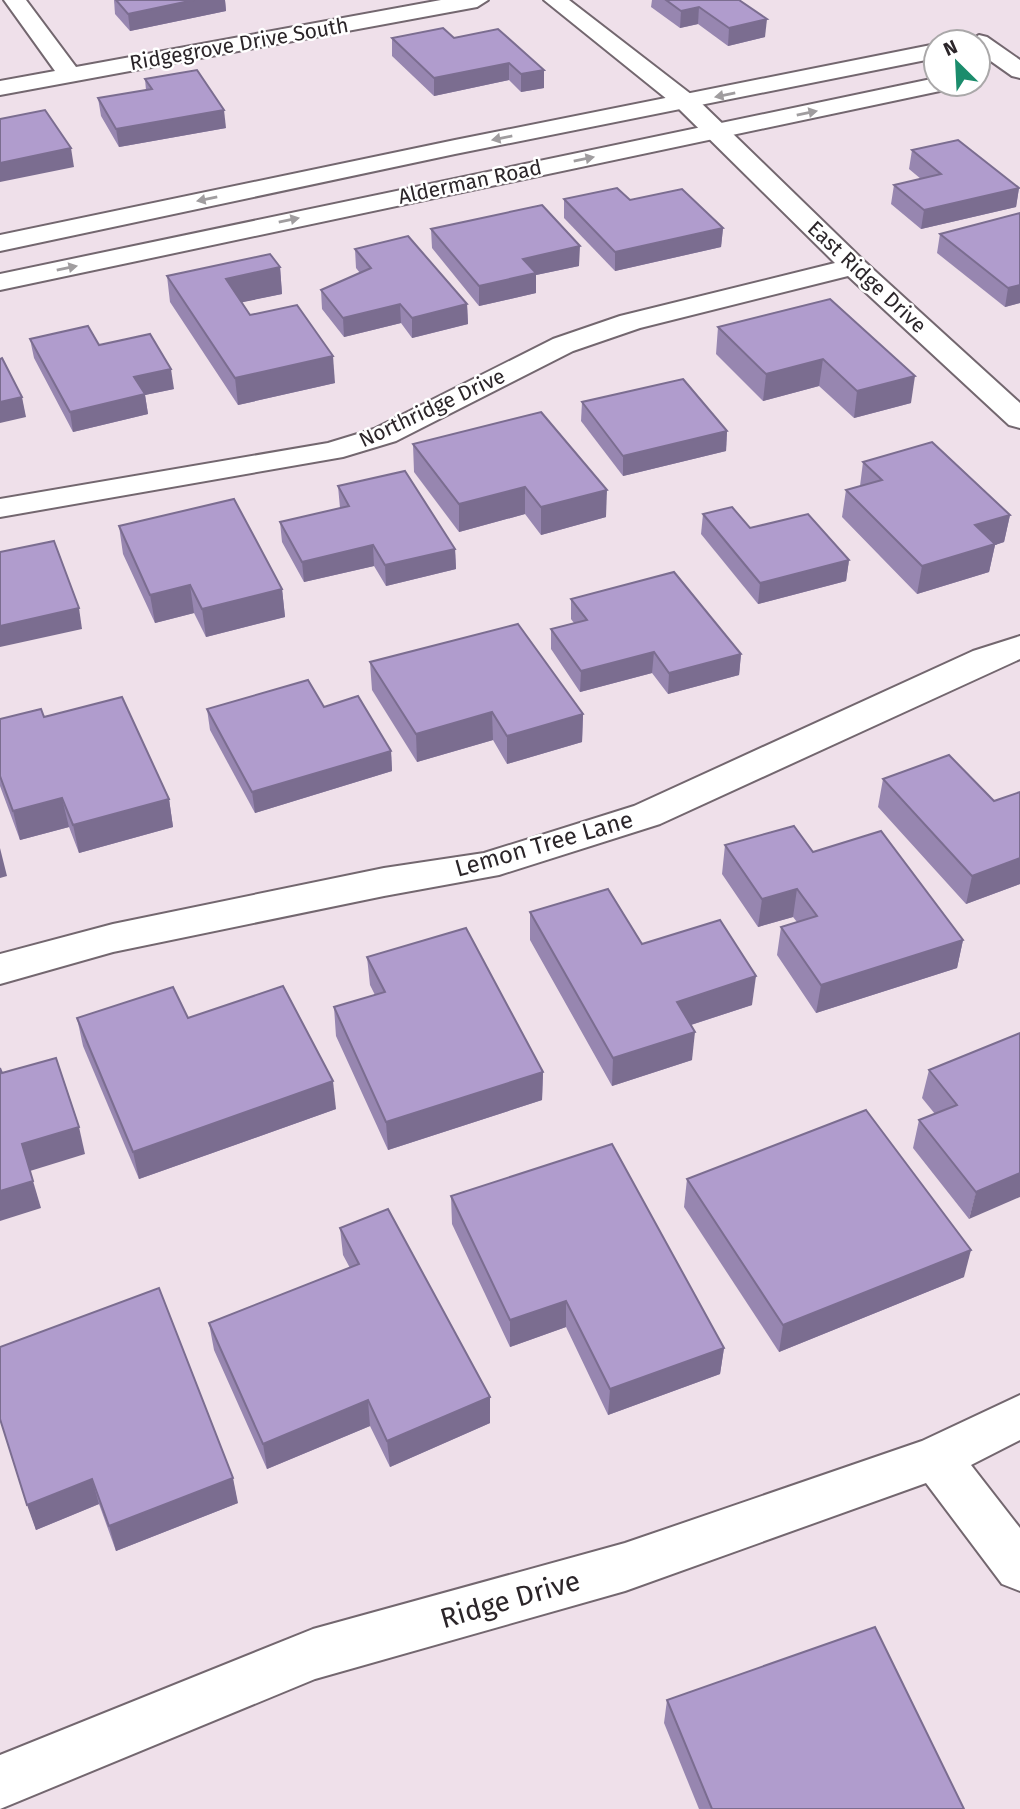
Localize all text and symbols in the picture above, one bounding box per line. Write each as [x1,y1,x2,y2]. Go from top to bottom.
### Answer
street label: Ridgegrove Drive South [128,12,350,76]
north arrow [922,28,992,98]
text: N [940,35,961,61]
one-way arrow [714,90,736,101]
one-way arrow [796,107,818,118]
one-way arrow [491,133,513,144]
one-way arrow [573,153,595,164]
street label: Alderman Road [396,154,544,210]
one-way arrow [196,194,218,205]
one-way arrow [278,214,300,225]
street label: East Ridge Drive [802,215,932,339]
one-way arrow [56,262,78,273]
street label: Northridge Drive [355,363,509,453]
street label: Lemon Tree Lane [452,805,636,883]
street label: Ridge Drive [436,1564,584,1635]

